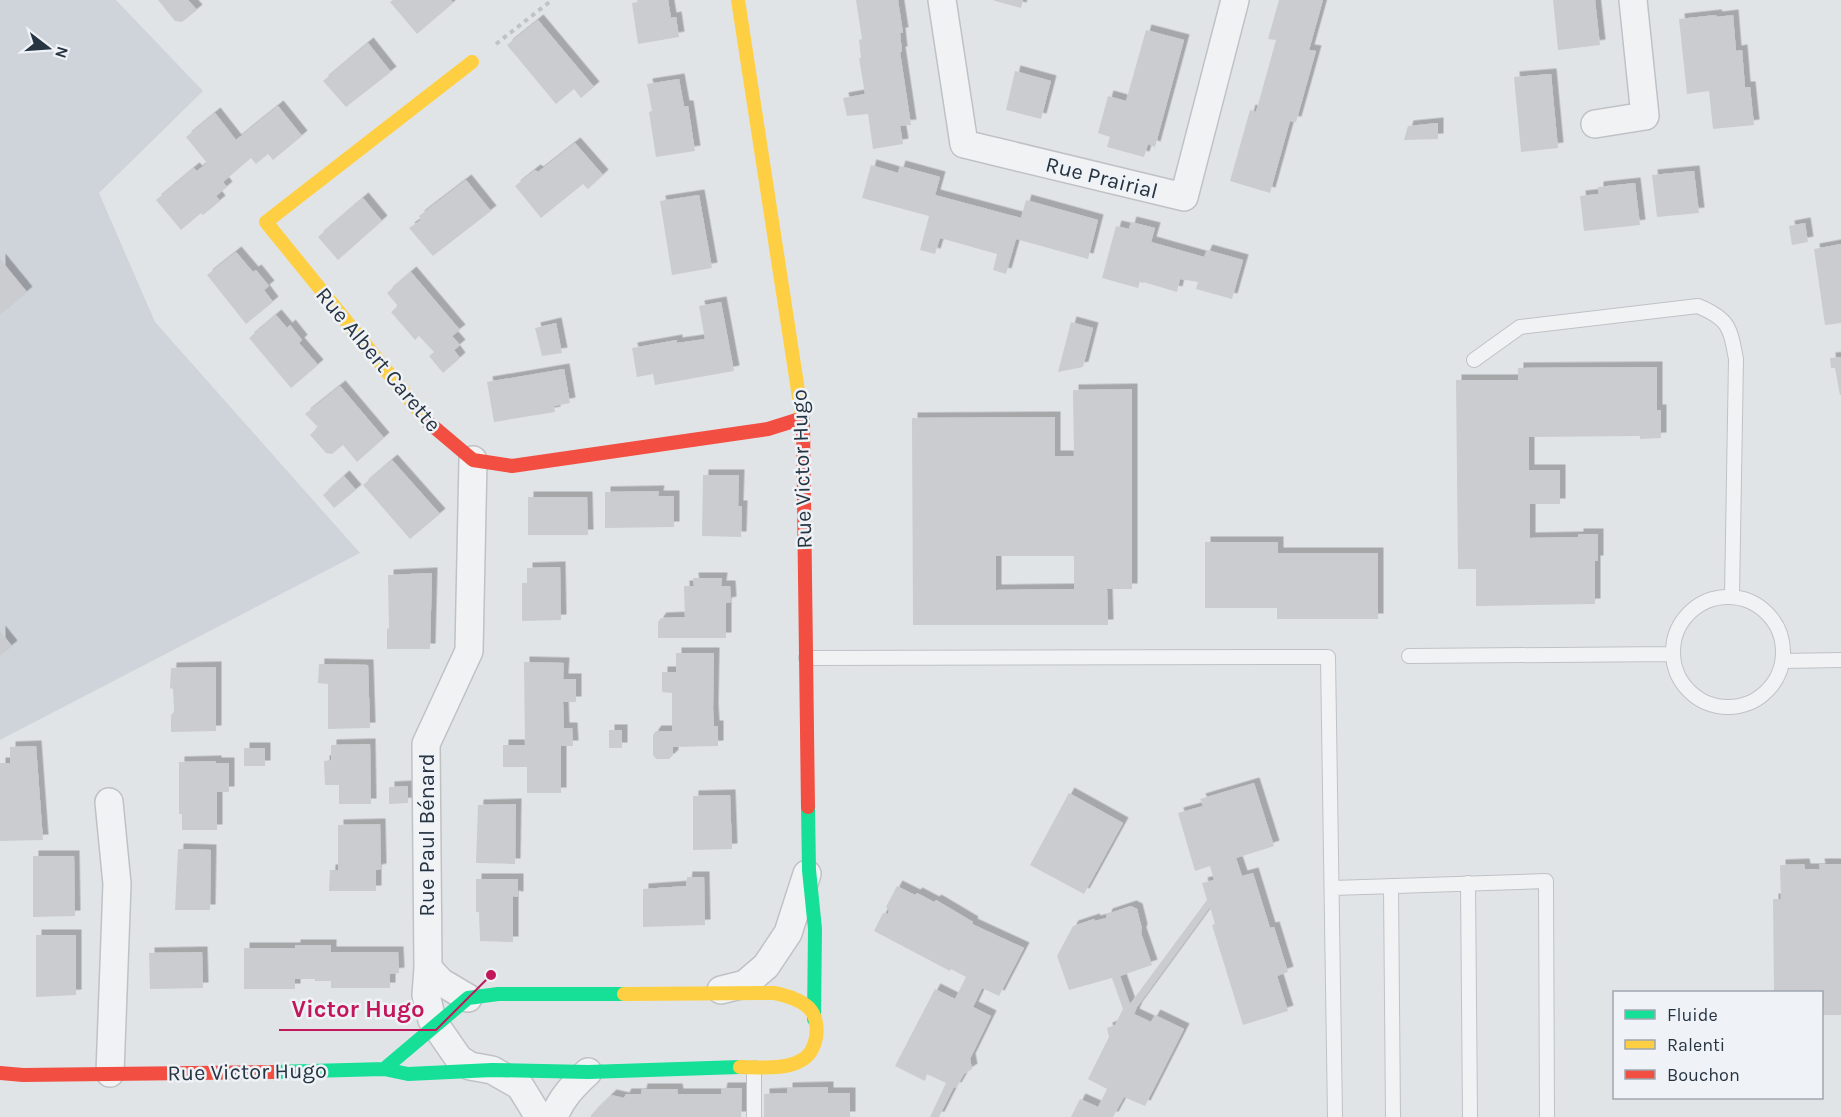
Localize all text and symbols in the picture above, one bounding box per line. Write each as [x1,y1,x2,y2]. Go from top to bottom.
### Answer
north arrow [18,18,78,78]
text: N [51,44,73,61]
street label: Rue Prairial [1043,151,1161,204]
street label: Rue Albert Carette [310,282,446,437]
street label: Rue Victor Hugo [786,389,818,549]
street label: Rue Paul Bénard [414,753,440,917]
callout: Victor Hugo [279,988,436,1030]
legend [1613,991,1823,1099]
text: Victor Hugo [291,995,425,1023]
text: Fluide [1667,1004,1718,1026]
text: Ralenti [1667,1034,1725,1056]
street label: Rue Victor Hugo [167,1058,327,1086]
text: Bouchon [1667,1064,1740,1086]

